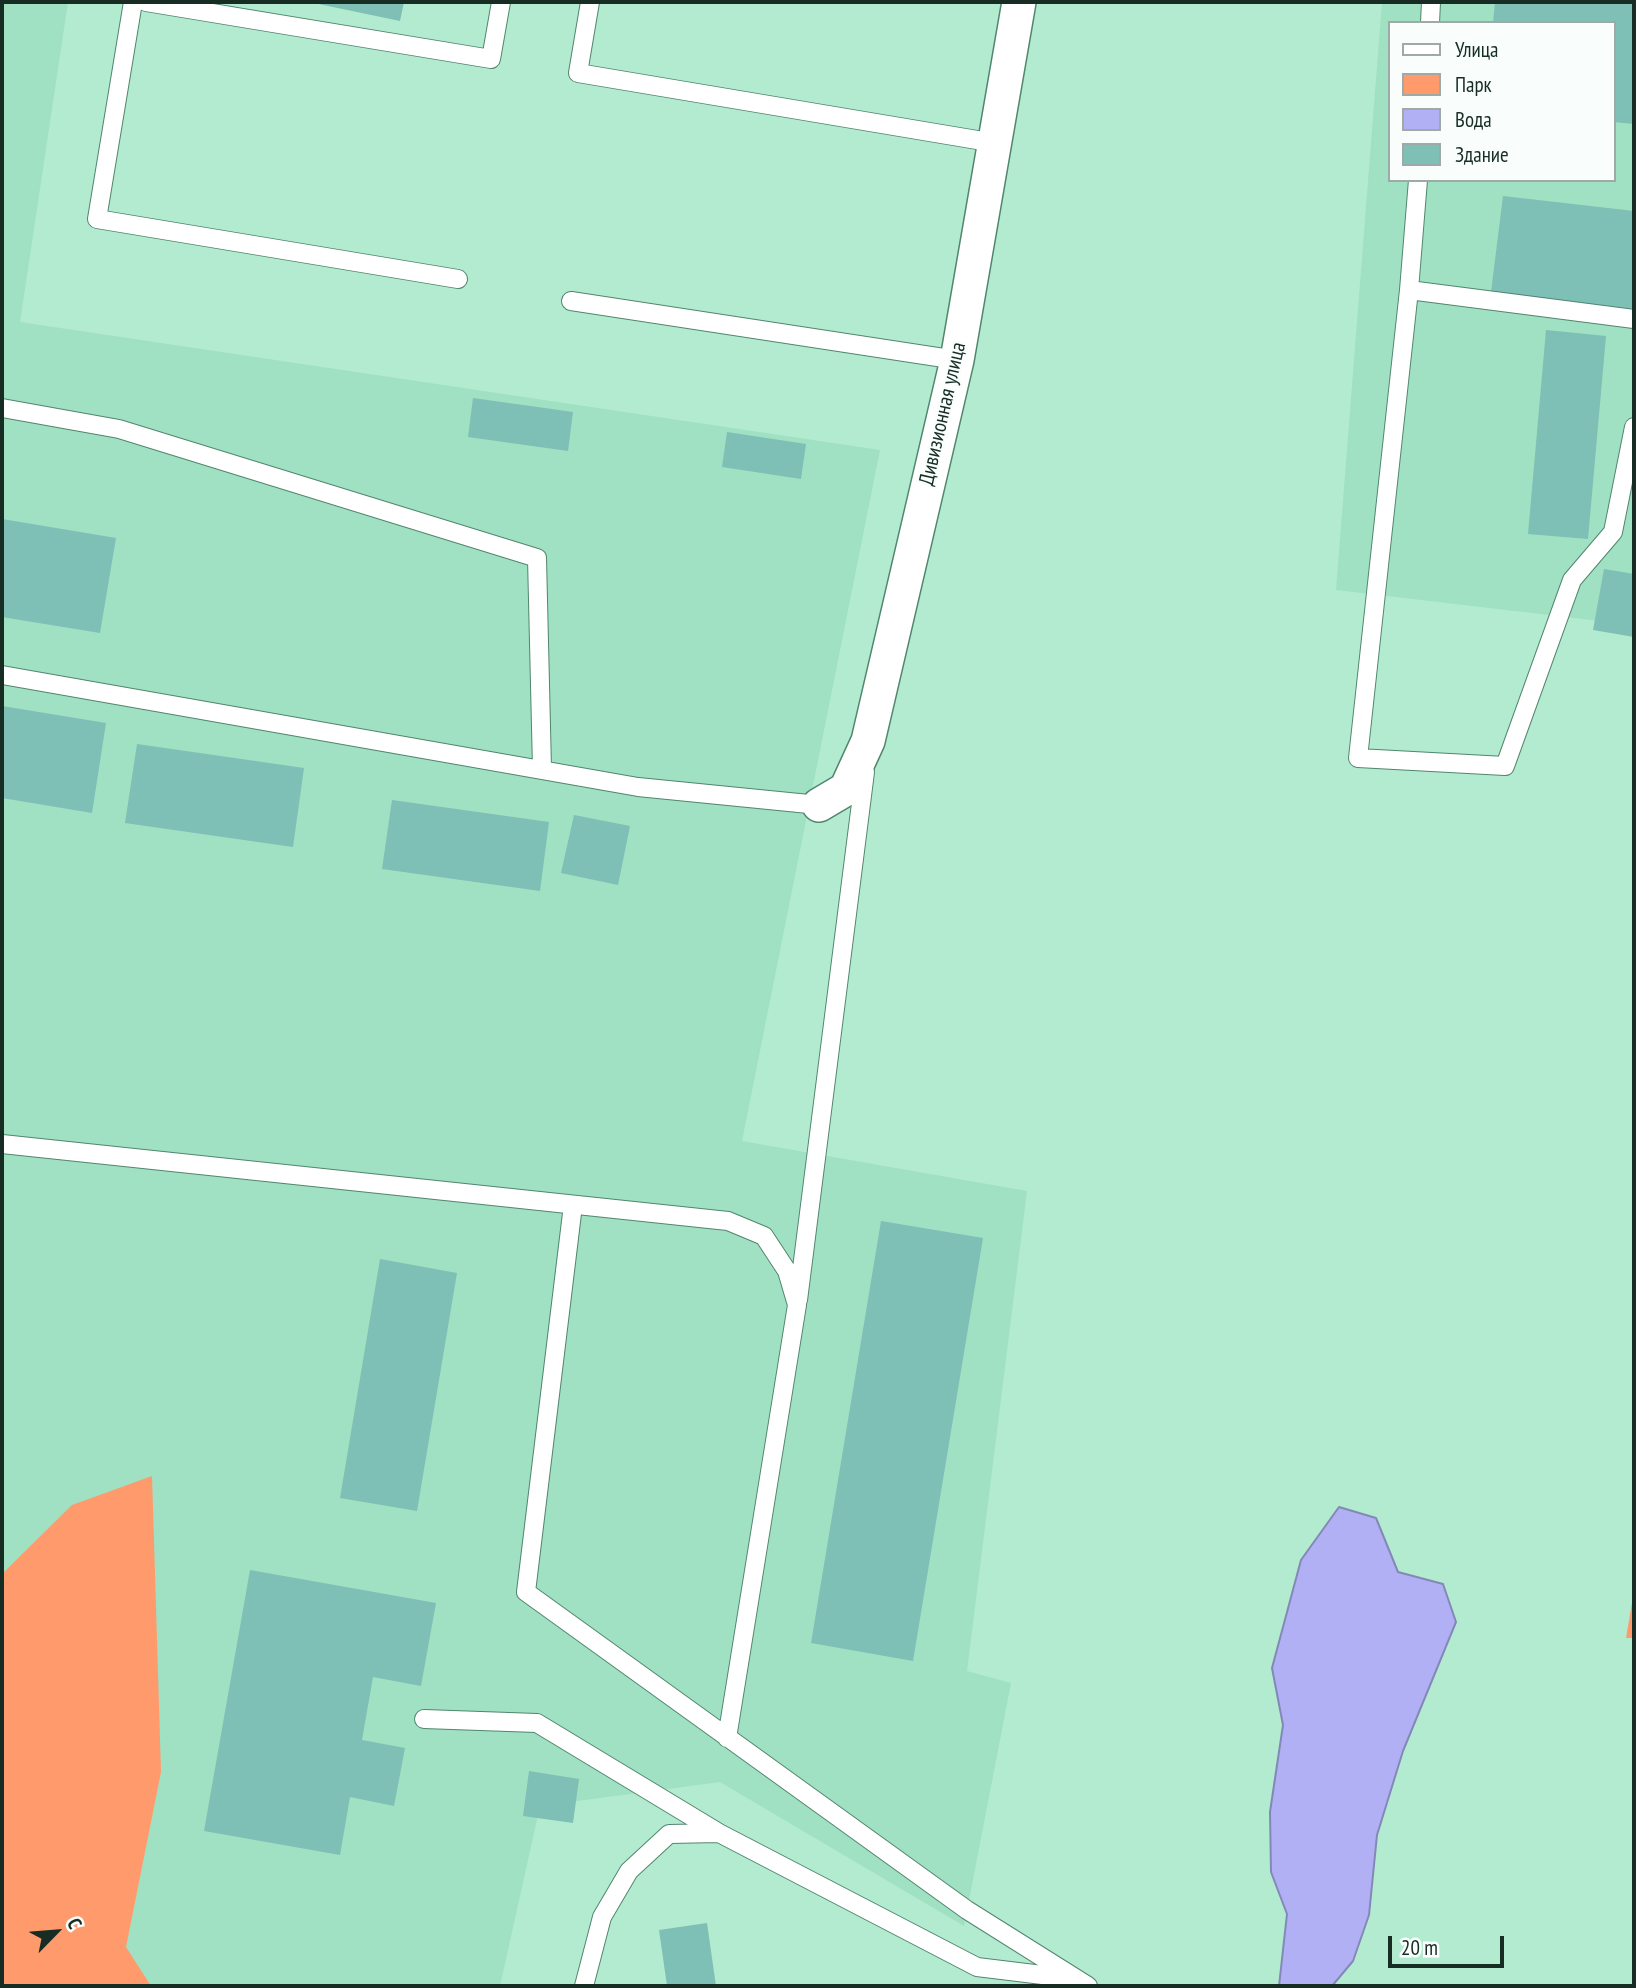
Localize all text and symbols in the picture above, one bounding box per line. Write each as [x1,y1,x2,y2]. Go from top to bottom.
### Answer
legend [1388,21,1615,182]
text: Улица [1455,36,1498,63]
text: Парк [1455,71,1492,98]
text: Вода [1455,106,1492,133]
text: Здание [1455,141,1509,168]
street label: Дивизионная улица [914,340,972,488]
north arrow [21,1897,91,1967]
text: С [62,1914,88,1932]
scale bar [1391,1922,1506,1966]
text: 20 m [1401,1934,1438,1961]

